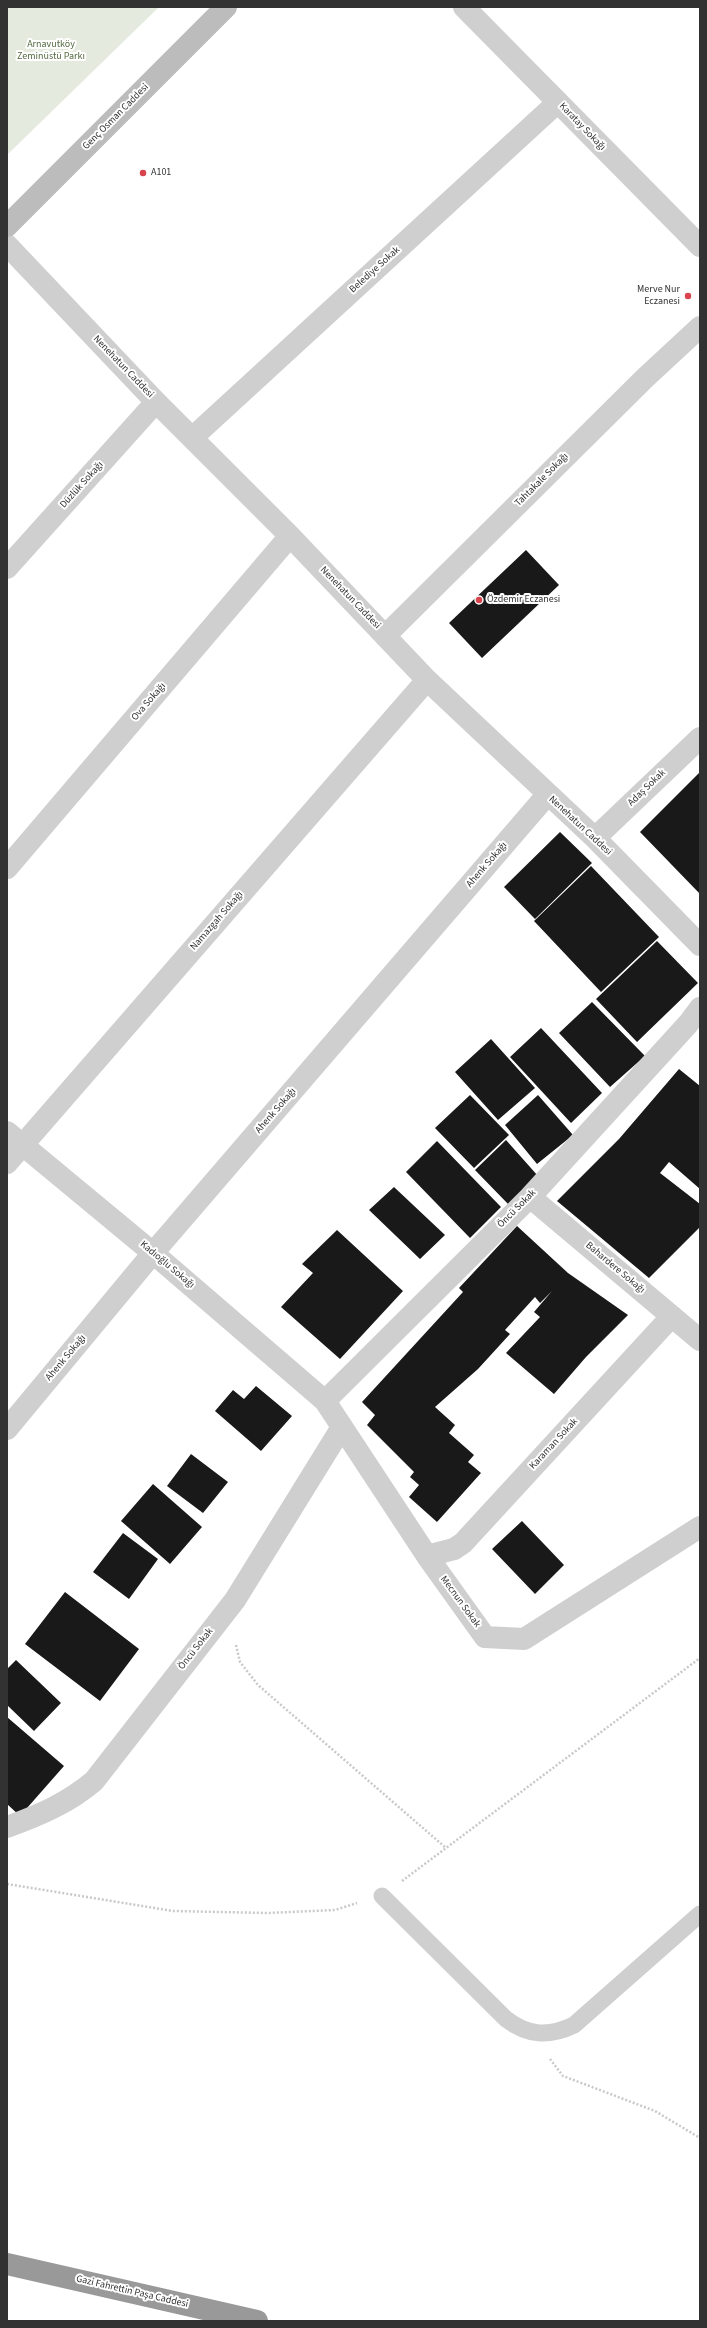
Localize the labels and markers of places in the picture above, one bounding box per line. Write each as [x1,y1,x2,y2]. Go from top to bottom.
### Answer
place label: A101 [151,167,171,179]
marker: A101 [138,168,148,178]
place label: Merve Nur Eczanesi [637,284,680,308]
marker: Merve Nur Eczanesi [683,291,693,301]
place label: Özdemir Eczanesi [487,594,560,606]
marker: Özdemir Eczanesi [474,595,484,605]

